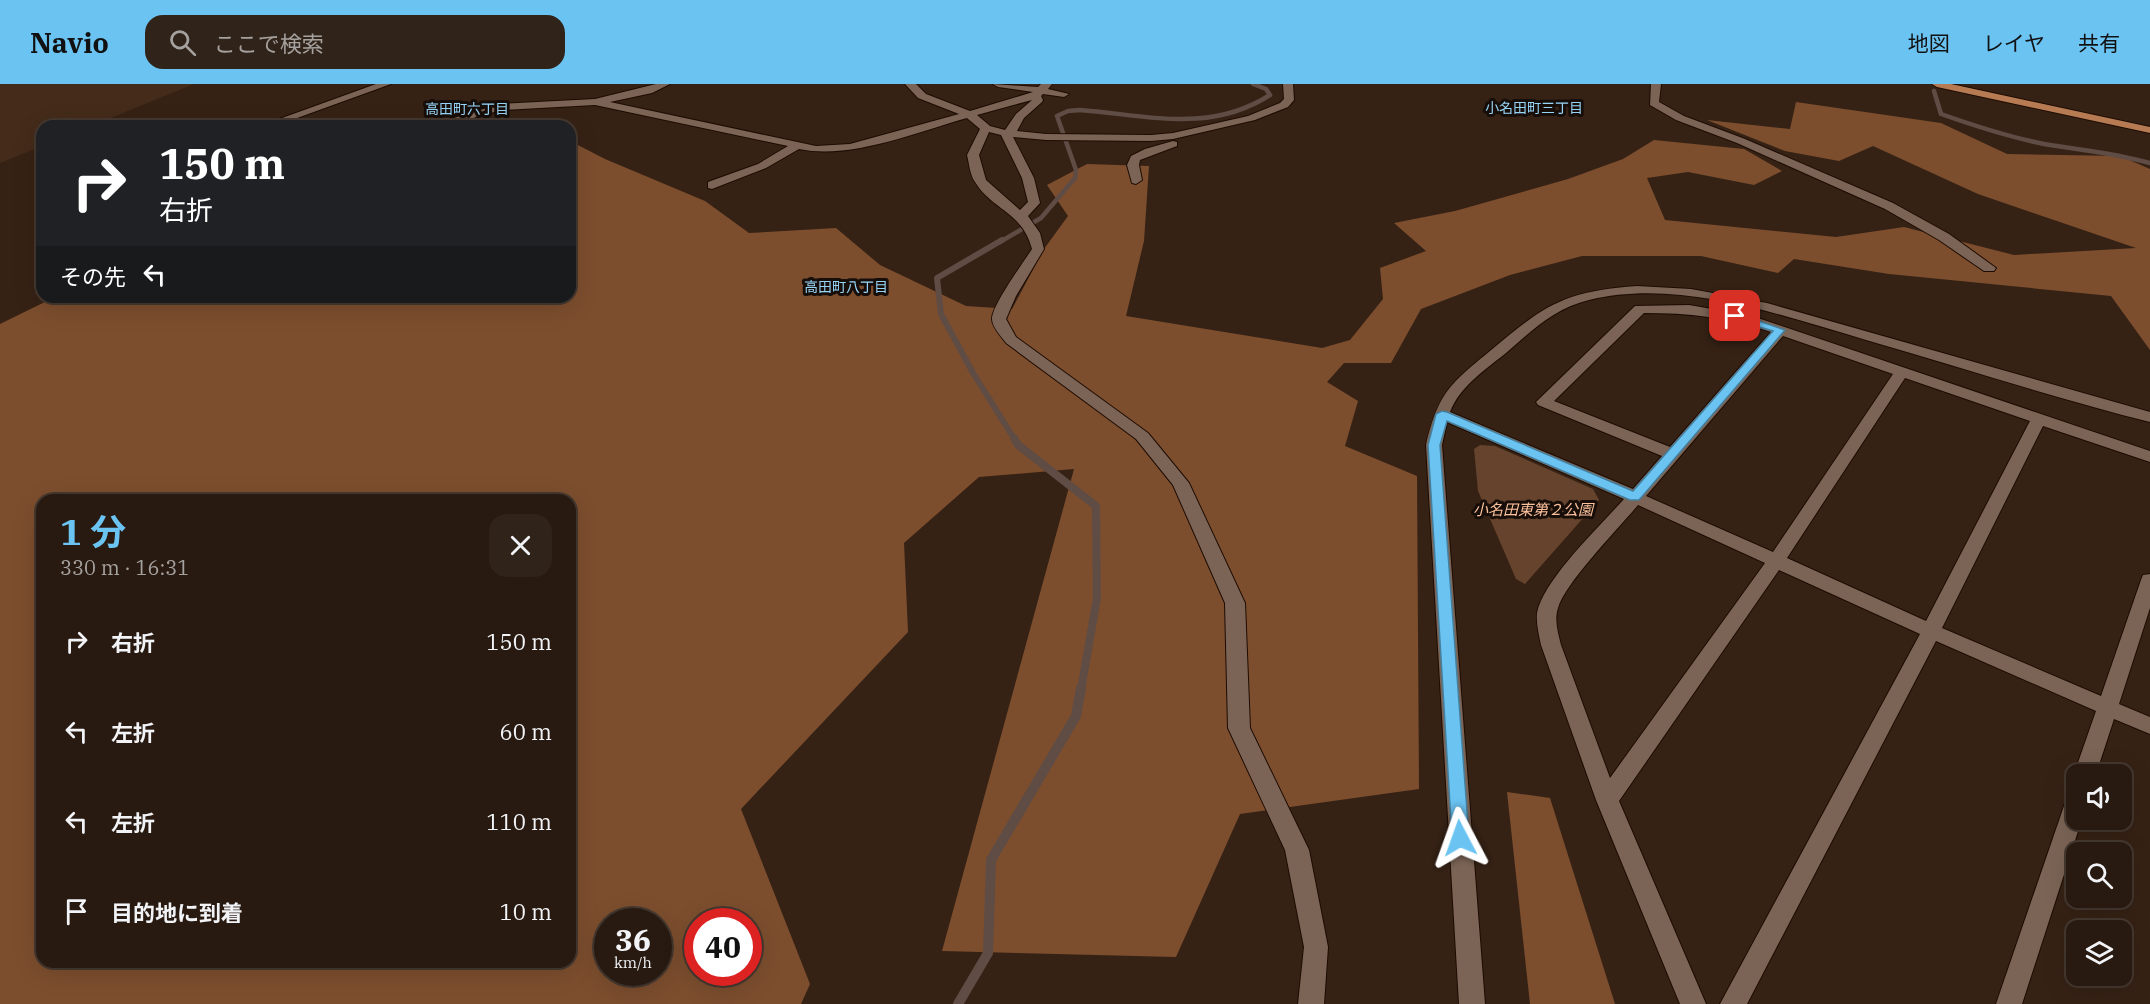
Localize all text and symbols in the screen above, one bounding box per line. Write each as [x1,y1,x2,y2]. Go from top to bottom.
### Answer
search box [145,15,565,69]
text: Navio [30,24,109,61]
icon: search [166,26,199,59]
text: ここで検索 [214,29,324,58]
text: 地図 [1908,29,1950,57]
text: レイヤ [1983,29,2045,57]
text: 共有 [2078,29,2120,57]
district label: 小名田町三丁目 [1485,99,1583,117]
district label: 高田町六丁目 [425,100,509,118]
text: 150 m [159,136,285,191]
icon: right [60,144,138,222]
text: 右折 [159,192,213,227]
icon: left [138,258,171,291]
text: その先 [60,262,126,291]
district label: 高田町八丁目 [804,278,888,296]
pin [1709,290,1760,341]
icon: arrive [1718,299,1751,332]
park label: 小名田東第２公園 [1473,500,1595,519]
text: 1 分 [60,508,126,555]
button: close [489,514,552,577]
text: 330 m · 16:31 [60,554,189,581]
icon: right [60,625,93,658]
text: 150 m [486,627,552,656]
text: 右折 [111,628,155,657]
icon: left [60,715,93,748]
text: 60 m [500,717,552,746]
text: 左折 [111,718,155,747]
map controls [2066,764,2132,986]
button: sound [2066,764,2132,830]
icon: left [60,805,93,838]
position arrow [1428,806,1492,870]
text: 110 m [486,807,552,836]
text: 左折 [111,808,155,837]
button: search [2066,842,2132,908]
icon: arrive [60,895,93,928]
text: 10 m [500,897,552,926]
text: 目的地に到着 [111,898,243,927]
speed limit sign: 40 [684,908,762,986]
text: 36 [615,920,651,959]
button: layers [2066,920,2132,986]
text: km/h [614,953,652,972]

